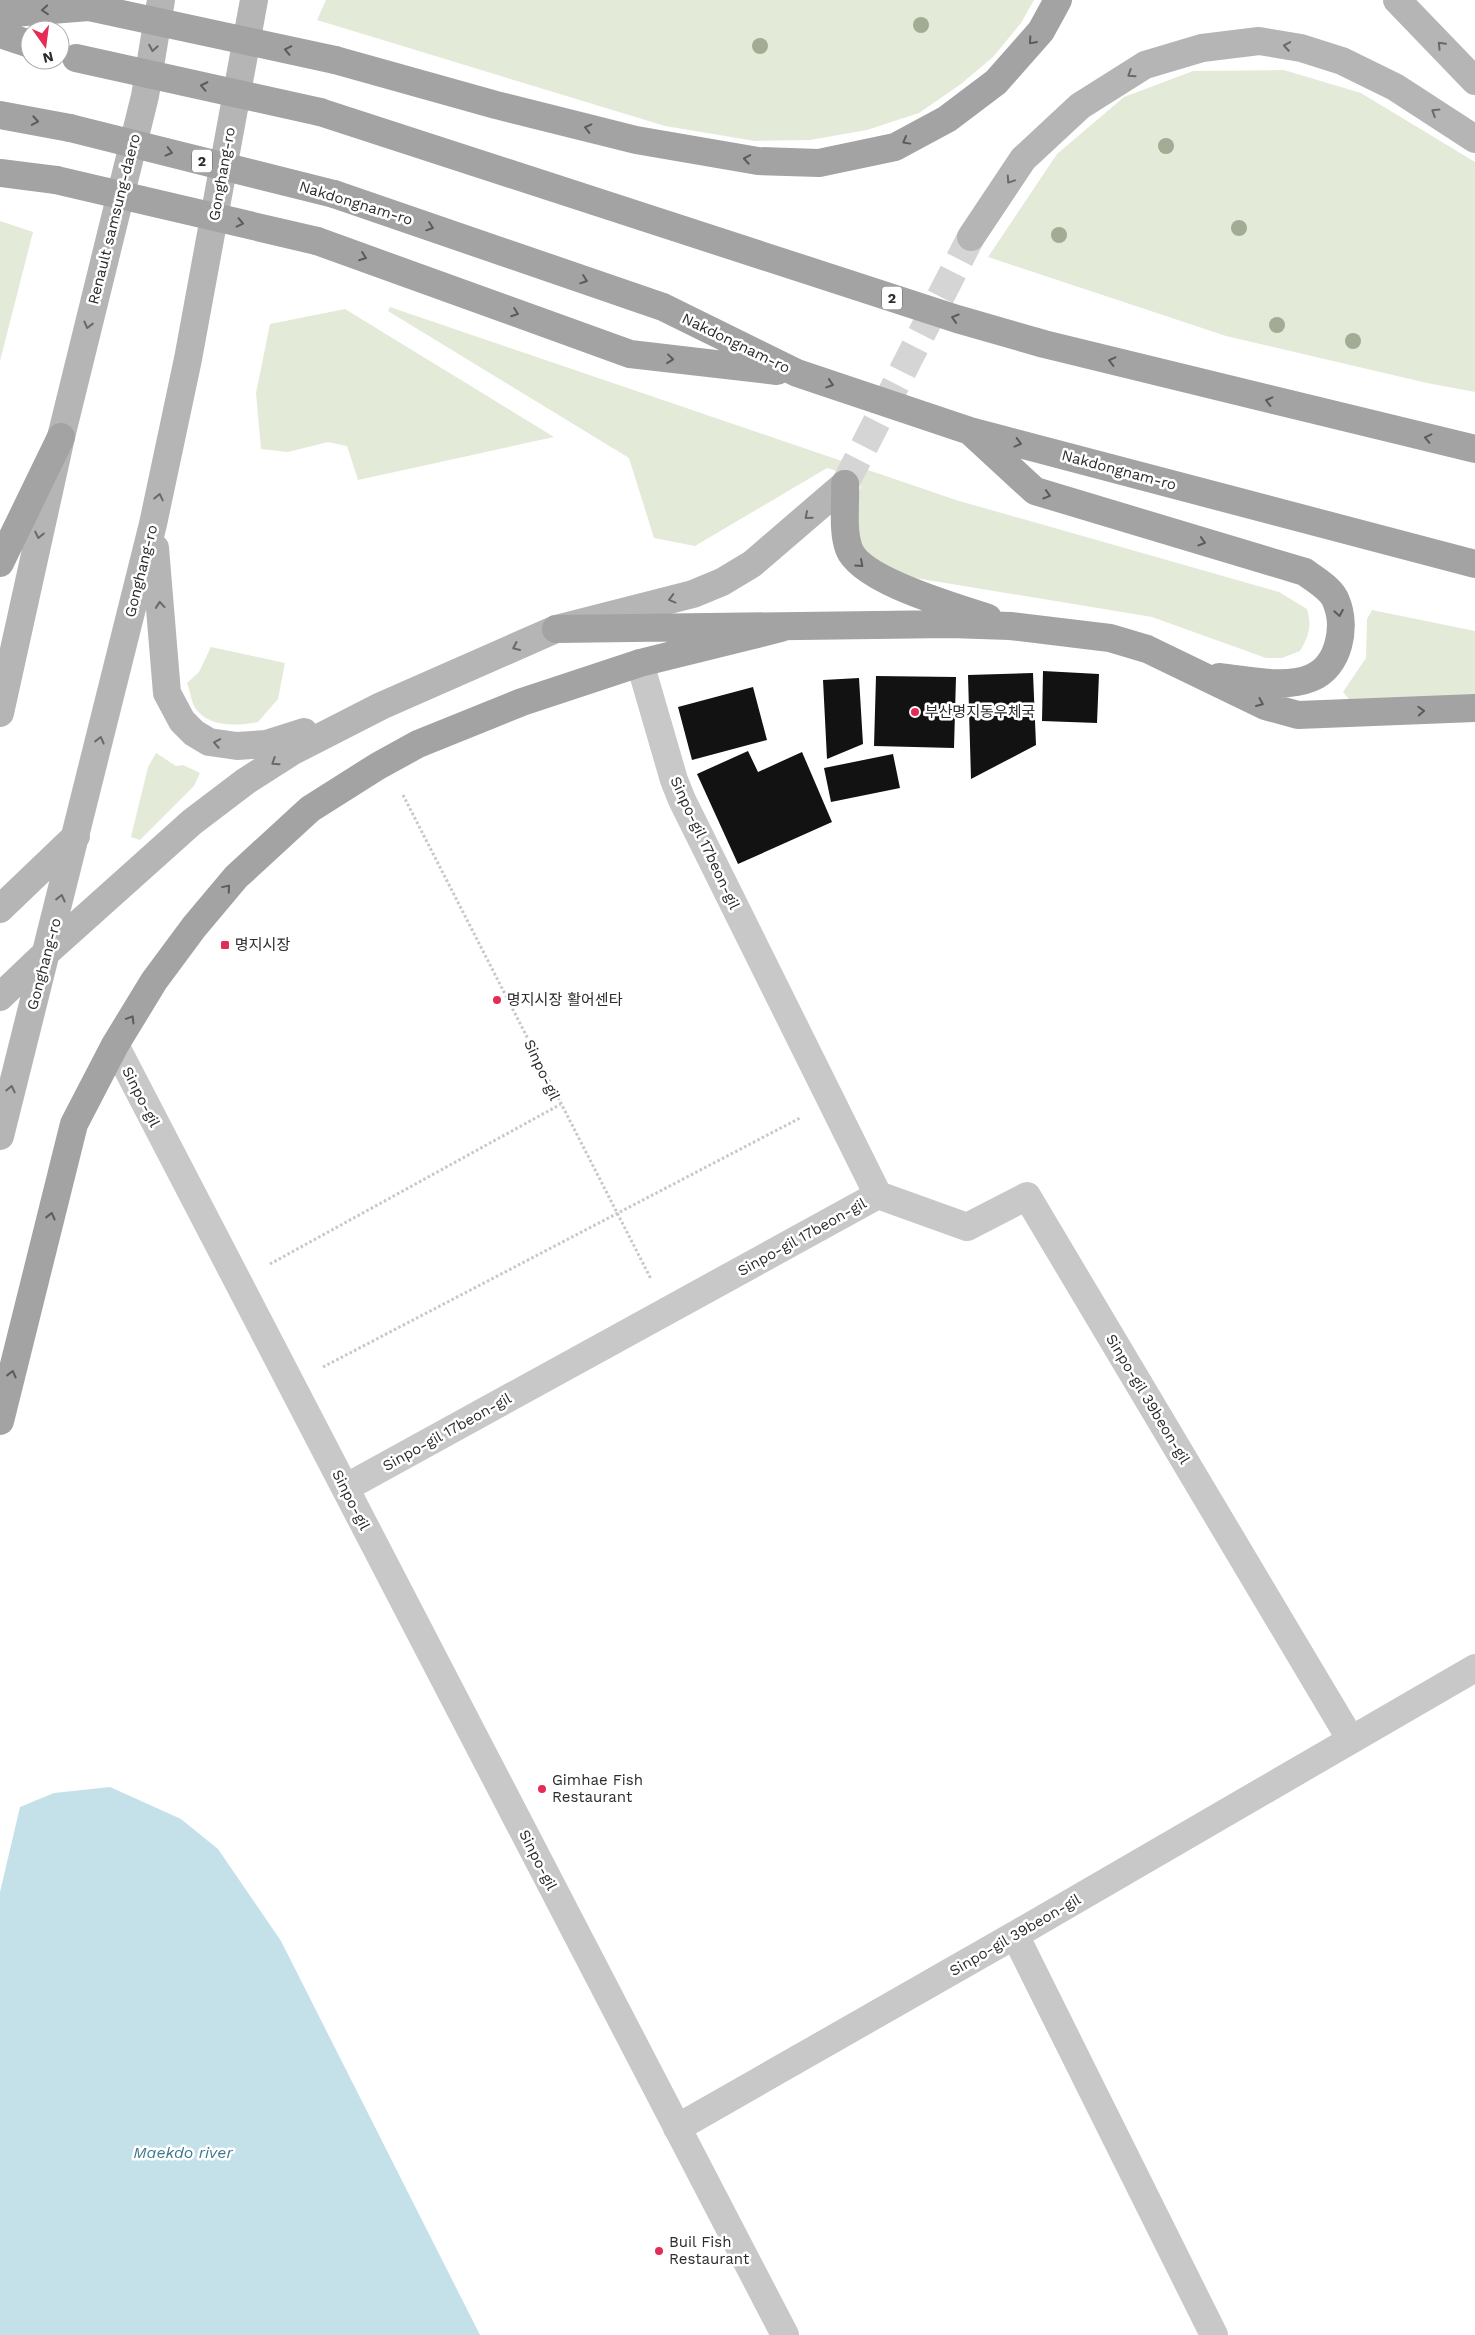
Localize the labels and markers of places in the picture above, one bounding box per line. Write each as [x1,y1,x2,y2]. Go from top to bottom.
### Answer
place label: 부산명지동우체국 [925,703,1035,721]
marker: 부산명지동우체국 [909,706,921,718]
place label: 명지시장 [235,936,290,954]
marker: 명지시장 [219,939,231,951]
place label: 명지시장 활어센타 [507,991,623,1009]
marker: 명지시장 활어센타 [491,994,503,1006]
place label: Gimhae Fish Restaurant [552,1771,643,1806]
marker: Gimhae Fish Restaurant [536,1783,548,1795]
place label: Buil Fish Restaurant [669,2233,750,2268]
marker: Buil Fish Restaurant [653,2245,665,2257]

